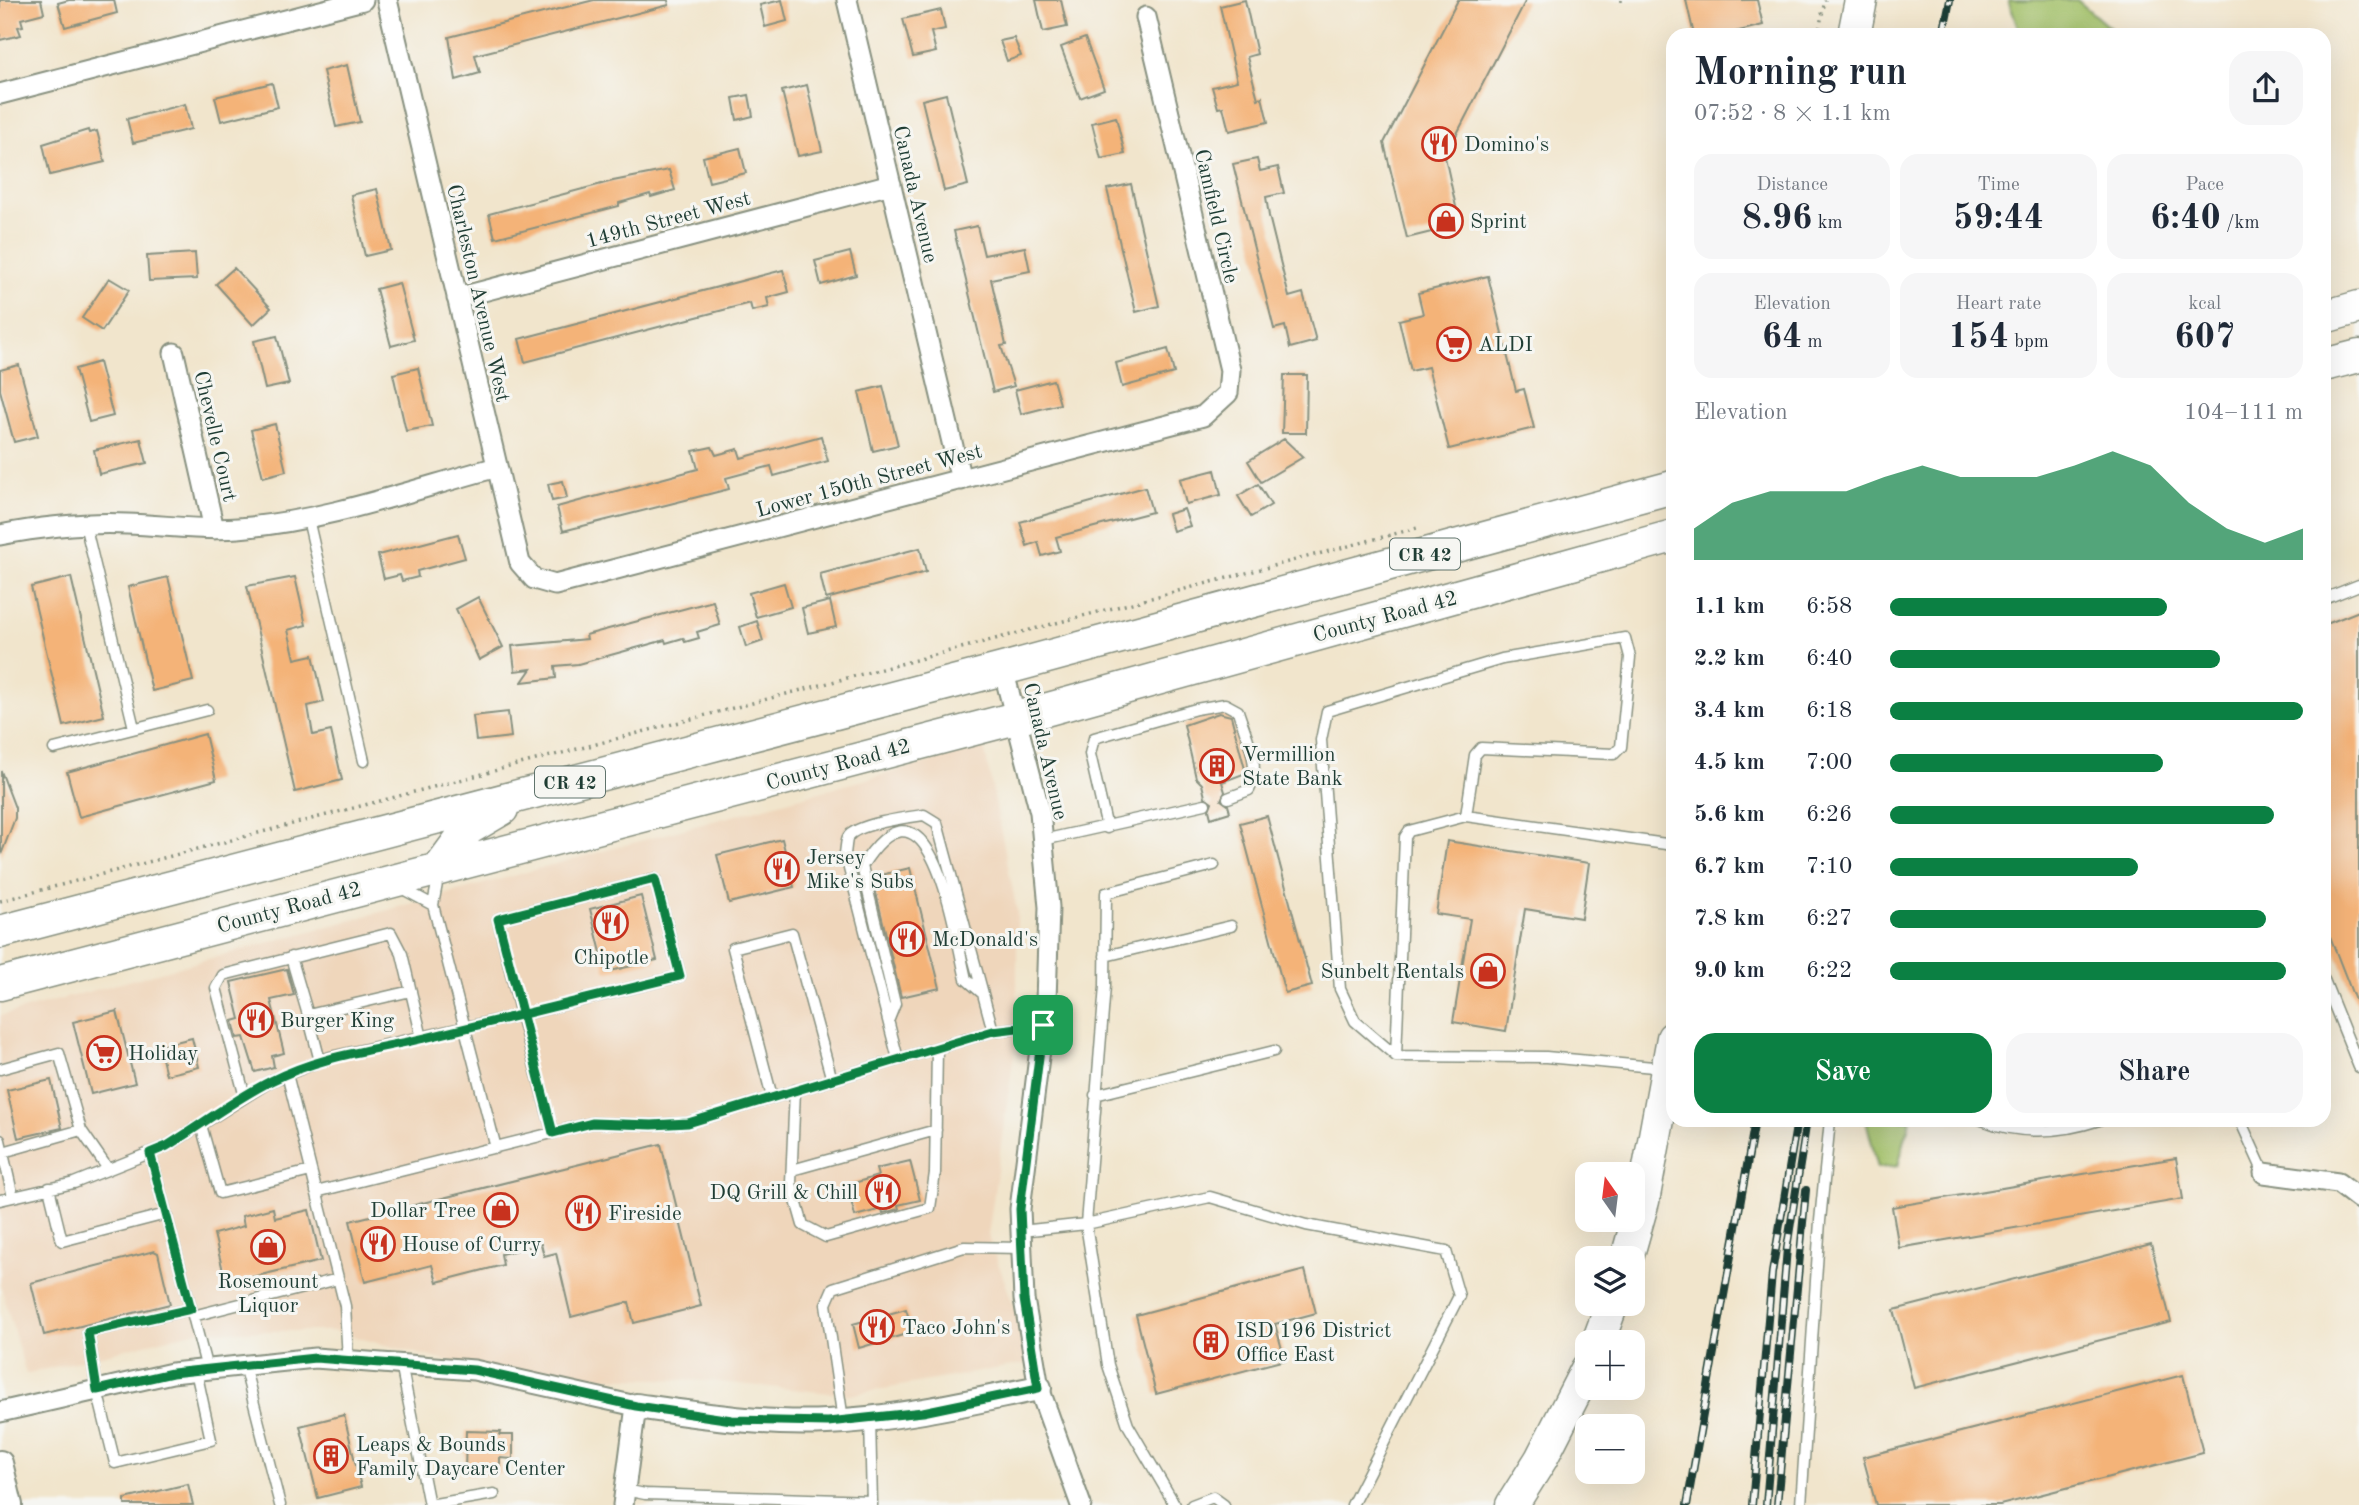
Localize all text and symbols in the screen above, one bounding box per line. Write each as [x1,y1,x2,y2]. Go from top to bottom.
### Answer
button: share [2229,51,2303,125]
text: Morning run [1694,55,1907,93]
text: 07:52 · 8 × 1.1 km [1694,102,1891,125]
street label: Canada Avenue [889,124,941,265]
restaurant icon: Domino's [1420,125,1458,163]
place label: Domino's [1464,135,1549,156]
street label: Camfield Circle [1190,147,1241,286]
text: Distance [1756,176,1828,195]
text: Time [1977,176,2020,195]
text: Pace [2186,176,2224,195]
street label: Charleston Avenue West [442,182,513,404]
street label: 149th Street West [584,188,753,252]
text: 8.96 [1742,201,1812,236]
text: 59:44 [1953,201,2044,236]
text: 6:40 [2150,201,2221,236]
shop icon: Sprint [1427,202,1465,240]
place label: Sprint [1470,212,1527,233]
text: km [1812,214,1843,233]
text: /km [2221,214,2260,233]
text: Elevation [1754,295,1831,314]
text: Heart rate [1956,295,2041,314]
text: kcal [2188,295,2221,314]
text: 64 [1762,320,1802,355]
text: 154 [1948,320,2009,355]
text: 607 [2174,320,2235,355]
supermarket icon: ALDI [1435,325,1473,363]
text: m [1802,333,1823,352]
text: bpm [2009,333,2049,352]
place label: ALDI [1478,335,1533,356]
street label: Chevelle Court [189,369,240,504]
text: Elevation [1694,401,1788,424]
text: 104–111 m [2184,401,2303,424]
street label: Lower 150th Street West [754,441,985,522]
road number: CR 42 [1390,538,1460,569]
street label: County Road 42 [1311,588,1460,647]
text: 1.1 km [1694,595,1765,618]
text: 6:58 [1806,595,1852,618]
text: 2.2 km [1694,647,1765,670]
text: 6:40 [1806,647,1852,670]
street label: Canada Avenue [1019,681,1071,822]
text: 3.4 km [1694,699,1765,722]
text: 6:18 [1806,699,1852,722]
street label: County Road 42 [764,736,913,795]
place label: Vermillion State Bank [1242,745,1343,790]
building icon: Vermillion State Bank [1198,747,1236,785]
text: 4.5 km [1694,751,1765,774]
text: 7:00 [1806,751,1852,774]
road number: CR 42 [535,766,605,797]
text: 5.6 km [1694,803,1765,826]
text: 6:26 [1806,803,1852,826]
place label: Jersey Mike's Subs [806,848,914,893]
restaurant icon: Jersey Mike's Subs [763,850,801,888]
text: 6.7 km [1694,855,1765,878]
text: 7:10 [1806,855,1852,878]
street label: County Road 42 [215,879,364,938]
restaurant icon: Chipotle [592,904,630,942]
text: 7.8 km [1694,907,1765,930]
text: 6:27 [1806,907,1852,930]
restaurant icon: McDonald's [888,920,926,958]
place label: McDonald's [932,930,1038,951]
place label: Chipotle [573,948,649,969]
shop icon: Sunbelt Rentals [1469,952,1507,990]
text: 9.0 km [1694,959,1765,982]
text: 6:22 [1806,959,1852,982]
place label: Sunbelt Rentals [1321,962,1464,983]
pin [1013,995,1073,1055]
restaurant icon: Burger King [237,1001,275,1039]
icon: arrive [1024,1006,1062,1044]
place label: Burger King [280,1011,395,1032]
button: Save [1694,1033,1992,1113]
button: Share [2006,1033,2303,1113]
supermarket icon: Holiday [85,1034,123,1072]
place label: Holiday [128,1044,198,1065]
north arrow [1575,1162,1645,1232]
map controls [1575,1162,1645,1484]
restaurant icon: DQ Grill & Chill [864,1173,902,1211]
place label: DQ Grill & Chill [710,1183,858,1204]
shop icon: Dollar Tree [482,1191,520,1229]
restaurant icon: Fireside [564,1194,602,1232]
place label: Dollar Tree [370,1201,476,1222]
place label: Fireside [608,1204,682,1225]
restaurant icon: House of Curry [359,1225,397,1263]
shop icon: Rosemount Liquor [249,1228,287,1266]
place label: House of Curry [402,1235,542,1256]
button: layers [1575,1246,1645,1316]
place label: Rosemount Liquor [217,1272,319,1317]
restaurant icon: Taco John's [858,1308,896,1346]
place label: Taco John's [902,1318,1010,1339]
place label: ISD 196 District Office East [1236,1321,1391,1366]
building icon: ISD 196 District Office East [1192,1323,1230,1361]
button: + [1575,1330,1645,1400]
button: − [1575,1414,1645,1484]
place label: Leaps & Bounds Family Daycare Center [356,1435,566,1480]
building icon: Leaps & Bounds Family Daycare Center [312,1437,350,1475]

